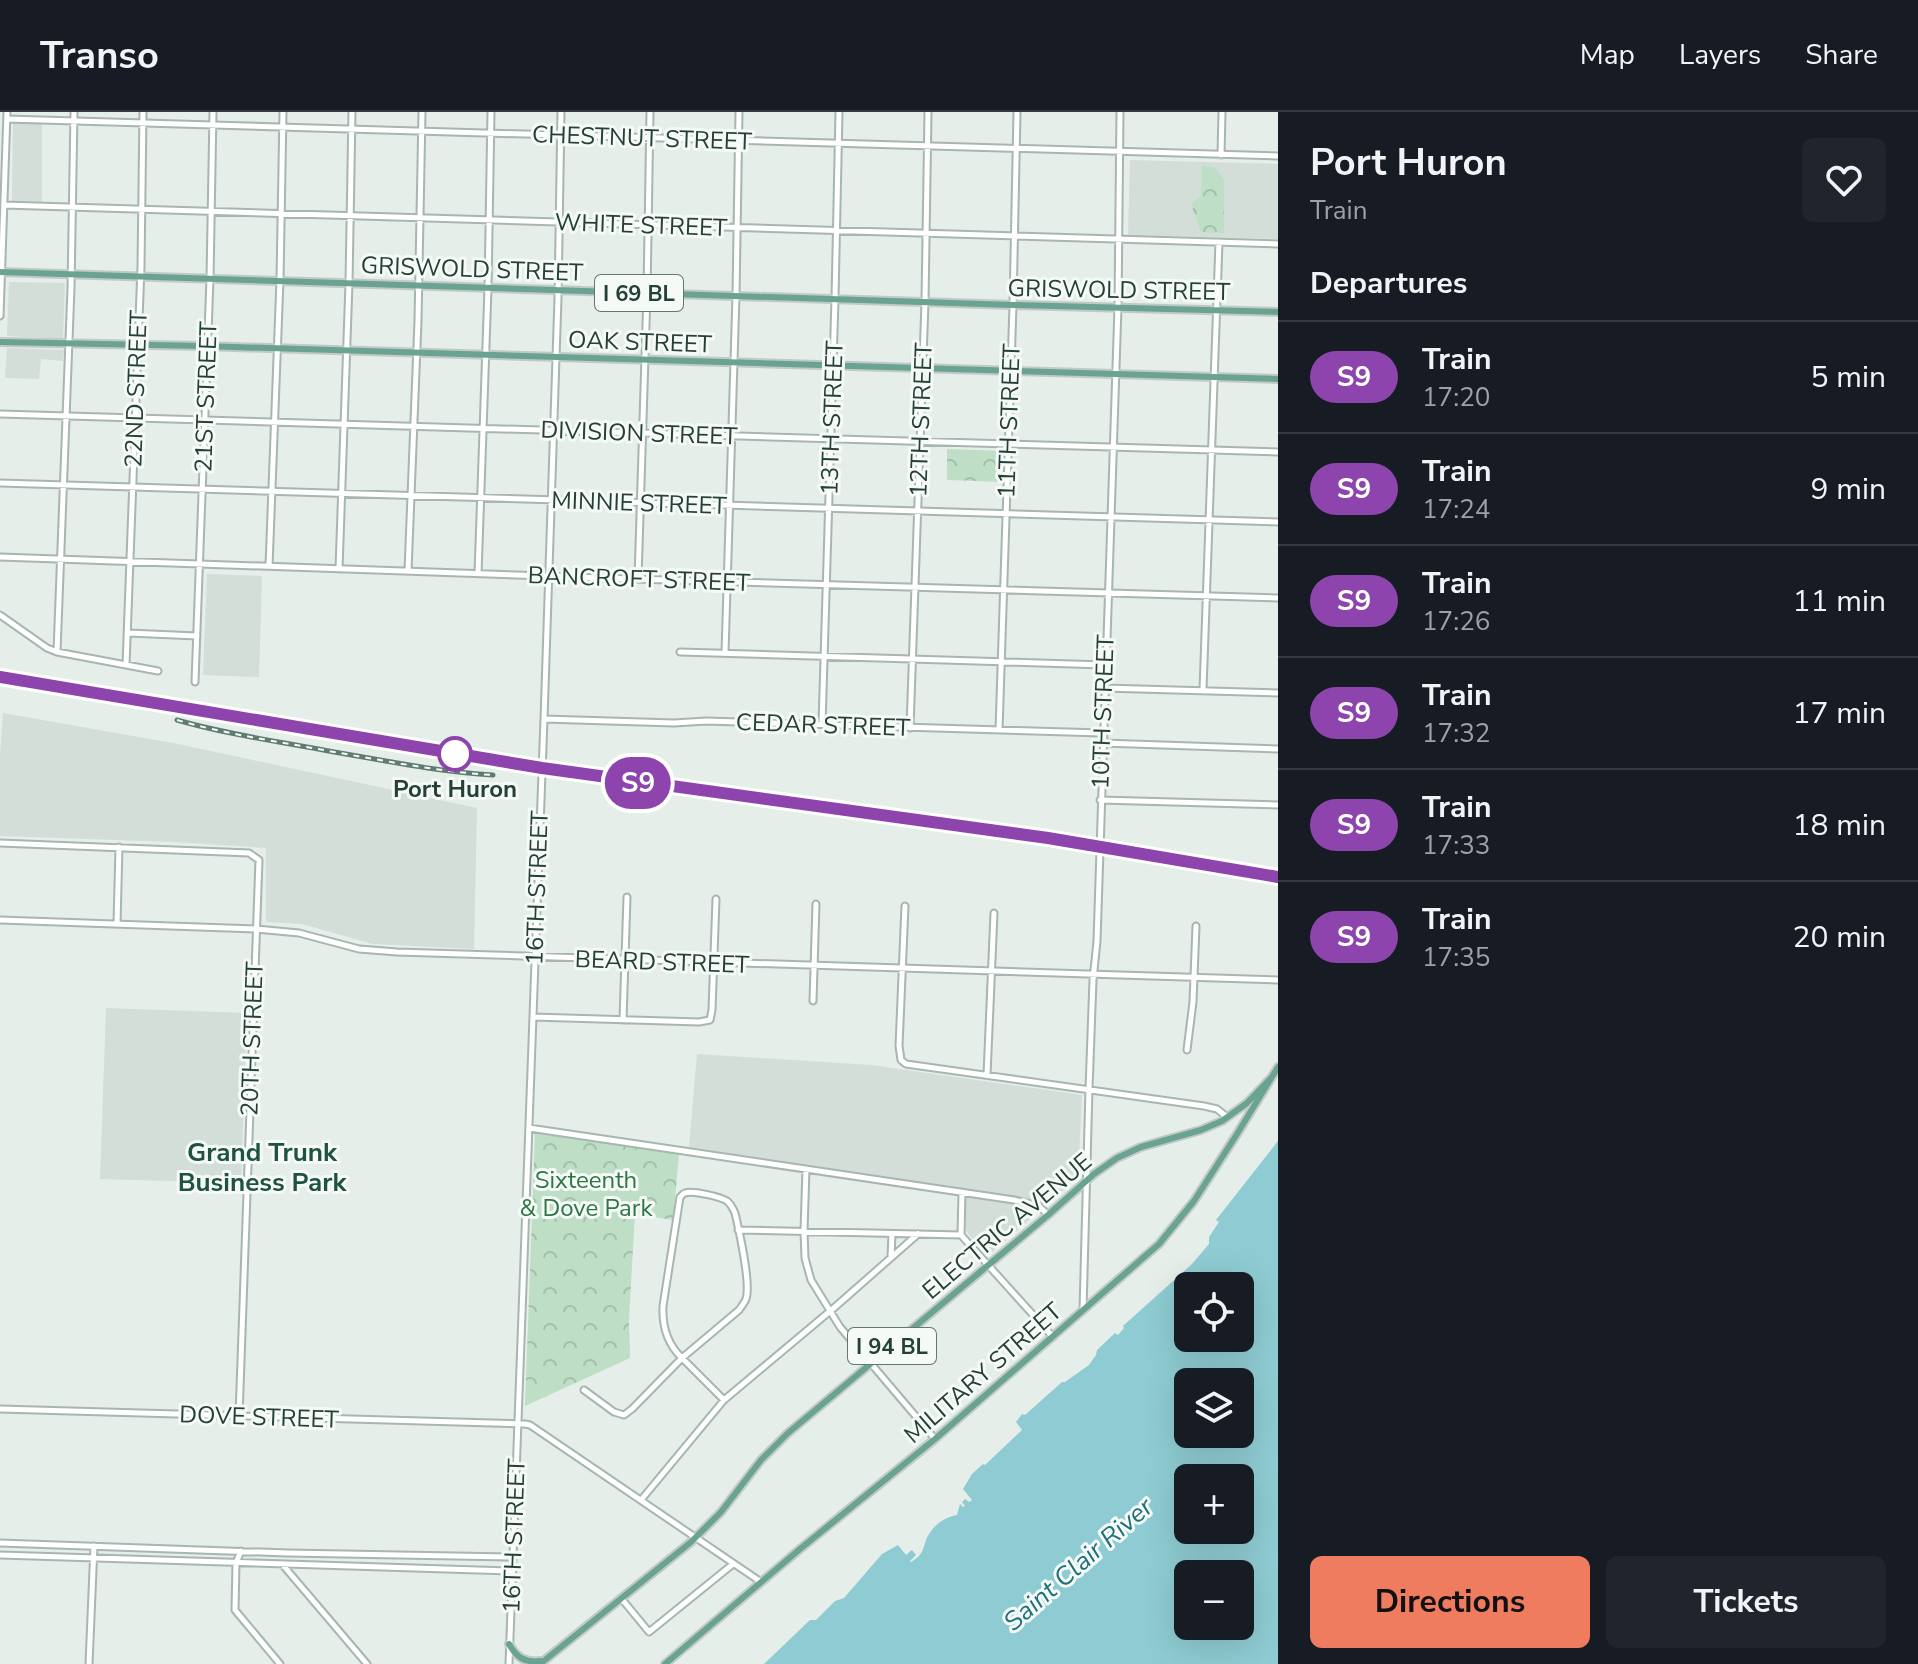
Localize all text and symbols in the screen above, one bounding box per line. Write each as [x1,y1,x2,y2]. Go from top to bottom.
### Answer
text: Transo [40,30,159,81]
text: Map [1580,36,1635,74]
text: Layers [1679,36,1761,74]
text: Share [1805,36,1878,74]
street label: CHESTNUT STREET [532,118,753,158]
text: Port Huron [1310,137,1507,188]
button: heart [1802,138,1886,222]
text: Train [1310,193,1367,228]
street label: WHITE STREET [554,206,728,244]
street label: GRISWOLD STREET [360,249,584,289]
text: Departures [1310,263,1467,304]
street label: GRISWOLD STREET [1007,272,1231,308]
road number: I 69 BL [595,275,683,311]
street label: 22ND STREET [117,309,155,468]
street label: 21ST STREET [187,321,225,473]
street label: OAK STREET [568,324,713,361]
text: Train [1422,339,1492,380]
street label: 13TH STREET [813,340,851,496]
street label: 12TH STREET [902,342,940,498]
street label: 11TH STREET [990,343,1028,499]
text: 5 min [1811,357,1886,398]
text: S9 [1337,358,1371,396]
text: 17:20 [1422,380,1490,415]
street label: DIVISION STREET [540,414,738,452]
text: Train [1422,451,1492,492]
text: 9 min [1811,469,1886,510]
text: S9 [1337,470,1371,508]
street label: MINNIE STREET [551,484,728,522]
text: 17:24 [1422,492,1490,527]
street label: BANCROFT STREET [527,559,751,599]
text: Train [1422,563,1492,604]
text: 11 min [1793,581,1886,622]
text: S9 [1337,582,1371,620]
text: 17:26 [1422,604,1490,639]
street label: 10TH STREET [1084,634,1122,790]
text: Train [1422,675,1492,716]
text: 17 min [1793,693,1886,734]
text: S9 [1337,694,1371,732]
street label: CEDAR STREET [735,706,911,744]
text: 17:32 [1422,716,1490,751]
marker: Port Huron [438,737,472,771]
line badge: S9 [602,757,674,809]
text: S9 [621,764,655,802]
place label: Port Huron [393,773,517,805]
text: Train [1422,787,1492,828]
text: 18 min [1793,805,1886,846]
text: S9 [1337,806,1371,844]
street label: 16TH STREET [518,810,556,966]
text: 17:33 [1422,828,1490,863]
text: Train [1422,899,1492,940]
text: 20 min [1793,917,1886,958]
text: S9 [1337,918,1371,956]
text: 17:35 [1422,940,1490,975]
street label: BEARD STREET [574,943,750,981]
street label: 20TH STREET [233,961,271,1117]
district label: Grand Trunk Business Park [178,1135,347,1200]
street label: ELECTRIC AVENUE [916,1146,1098,1306]
park label: Sixteenth & Dove Park [520,1164,653,1224]
map controls [1174,1272,1254,1640]
button: locate [1174,1272,1254,1352]
street label: MILITARY STREET [897,1295,1069,1450]
road number: I 94 BL [848,1328,936,1364]
button: layers [1174,1368,1254,1448]
street label: DOVE STREET [179,1398,340,1436]
street label: 16TH STREET [495,1458,533,1614]
button: + [1174,1464,1254,1544]
water label: Saint Clair River [996,1489,1161,1639]
button: Directions [1310,1556,1590,1648]
button: Tickets [1606,1556,1886,1648]
button: − [1174,1560,1254,1640]

